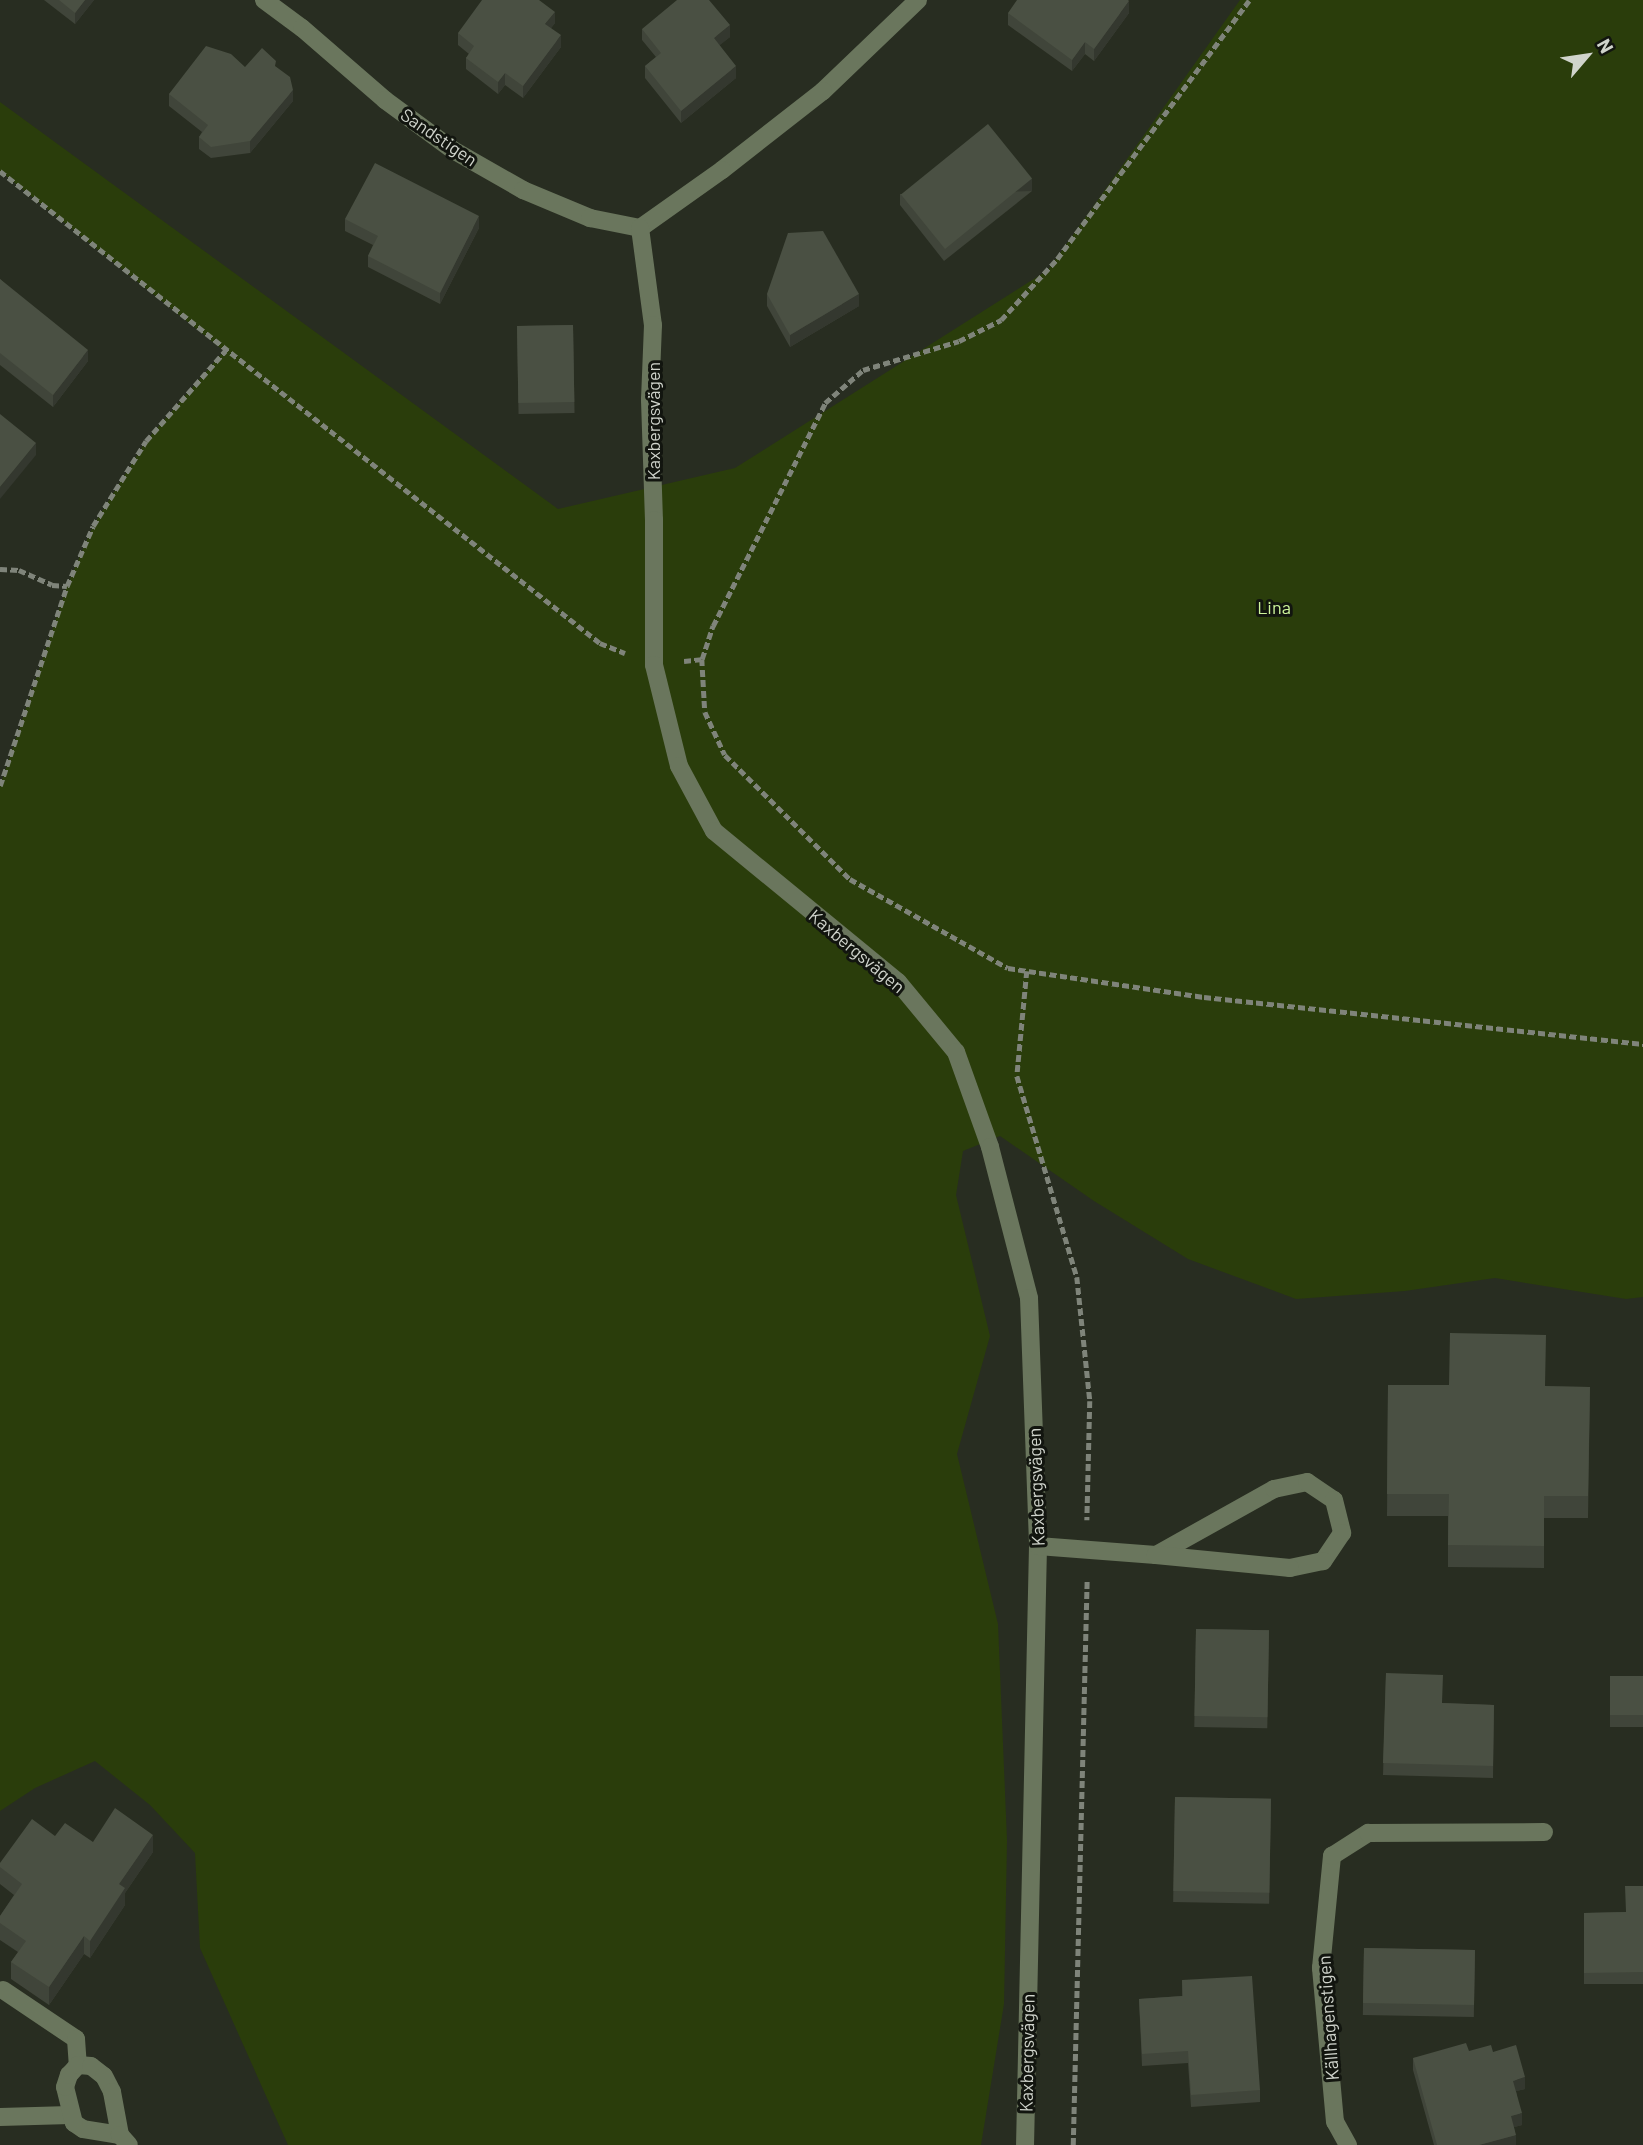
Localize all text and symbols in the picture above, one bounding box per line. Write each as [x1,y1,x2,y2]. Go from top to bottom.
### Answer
north arrow [1552,21,1622,91]
text: N [1593,34,1619,57]
street label: Sandstigen [397,104,481,170]
street label: Kaxbergsvägen [642,362,664,480]
park label: Lina [1257,596,1291,618]
street label: Kaxbergsvägen [805,905,909,997]
street label: Kaxbergsvägen [1023,1427,1049,1547]
street label: Källhagenstigen [1313,1955,1343,2081]
street label: Kaxbergsvägen [1015,1994,1039,2112]

